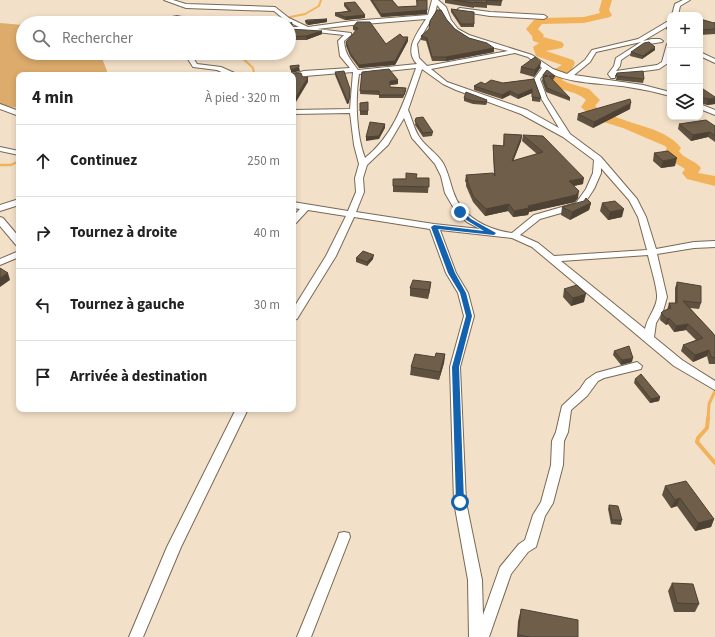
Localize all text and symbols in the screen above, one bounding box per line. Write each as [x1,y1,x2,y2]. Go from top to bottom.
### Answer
map controls [667,12,703,120]
button: + [667,12,703,48]
search box [16,16,296,60]
icon: search [30,27,52,49]
text: Rechercher [62,28,133,49]
button: − [667,48,703,84]
button: layers [667,84,703,120]
text: 4 min [32,86,73,110]
text: À pied · 320 m [205,89,280,107]
icon: ahead [32,150,54,172]
text: Continuez [70,150,137,171]
text: 250 m [247,152,280,170]
route end [451,203,469,221]
icon: right [32,222,54,244]
text: Tournez à droite [70,222,177,243]
text: 40 m [254,224,280,242]
icon: left [32,294,54,316]
text: Tournez à gauche [70,294,185,315]
text: 30 m [254,296,280,314]
icon: arrive [32,366,54,388]
text: Arrivée à destination [70,366,207,387]
route start [451,493,469,511]

